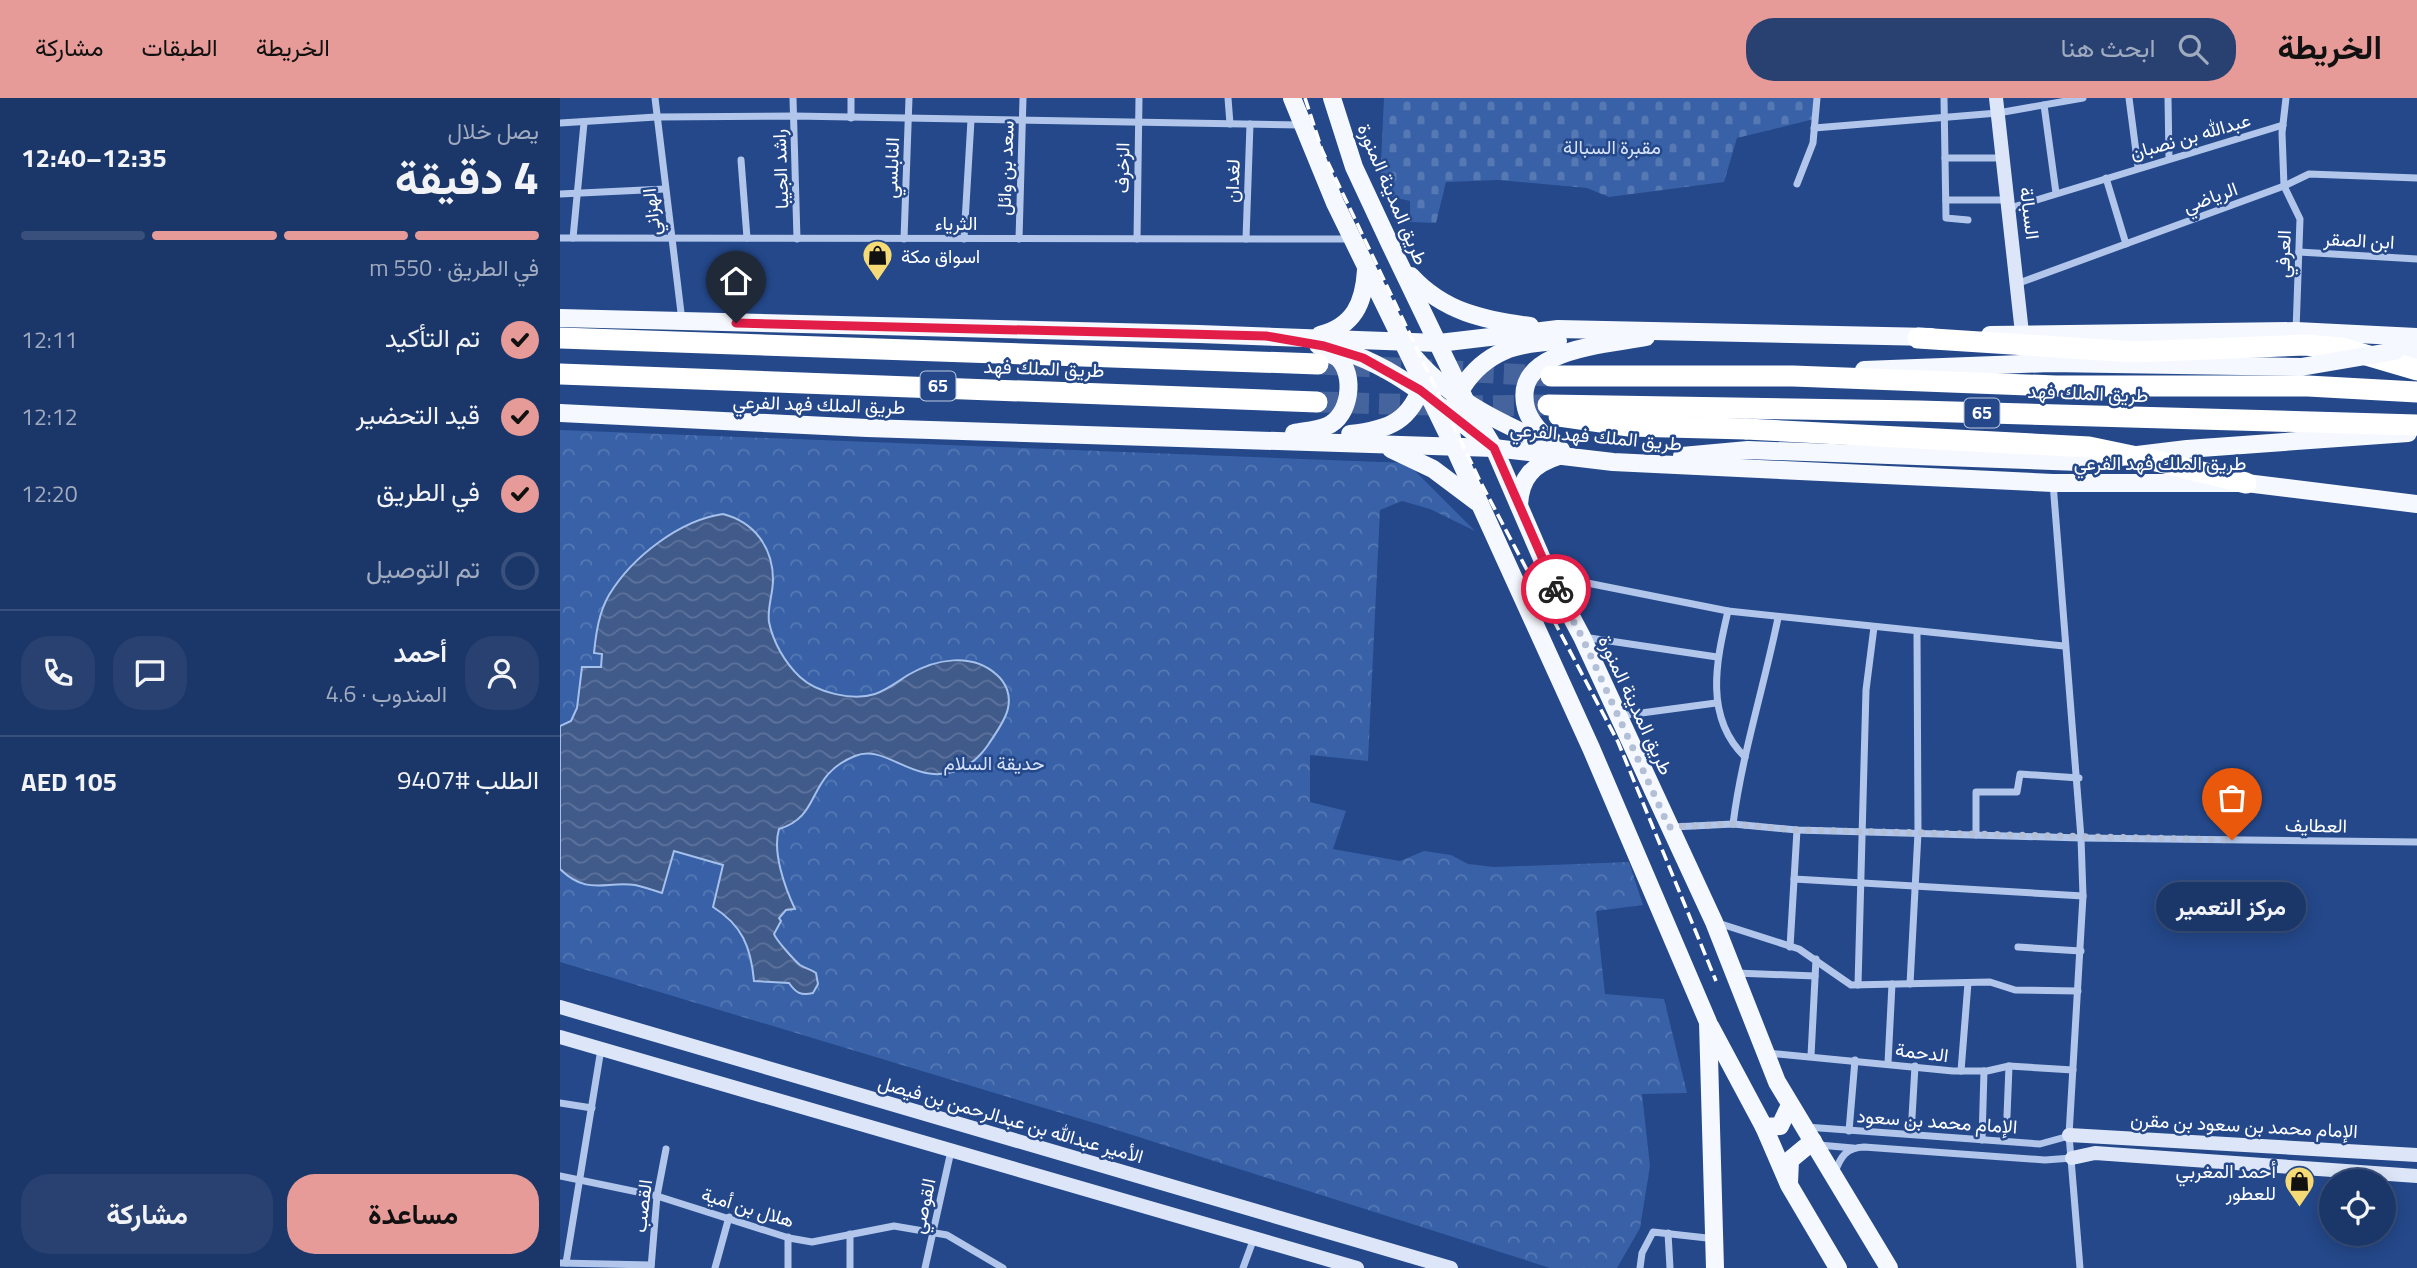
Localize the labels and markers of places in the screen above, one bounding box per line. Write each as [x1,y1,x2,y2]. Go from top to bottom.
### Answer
shop icon: اسواق مكة [861,239,895,283]
place label: اسواق مكة [901,241,980,270]
pin [706,251,766,323]
pin [2202,768,2262,840]
callout: مركز التعمير [2157,882,2307,931]
place label: أحمد المغربي للعطور [2175,1156,2276,1207]
shop icon: أحمد المغربي للعطور [2282,1165,2316,1209]

